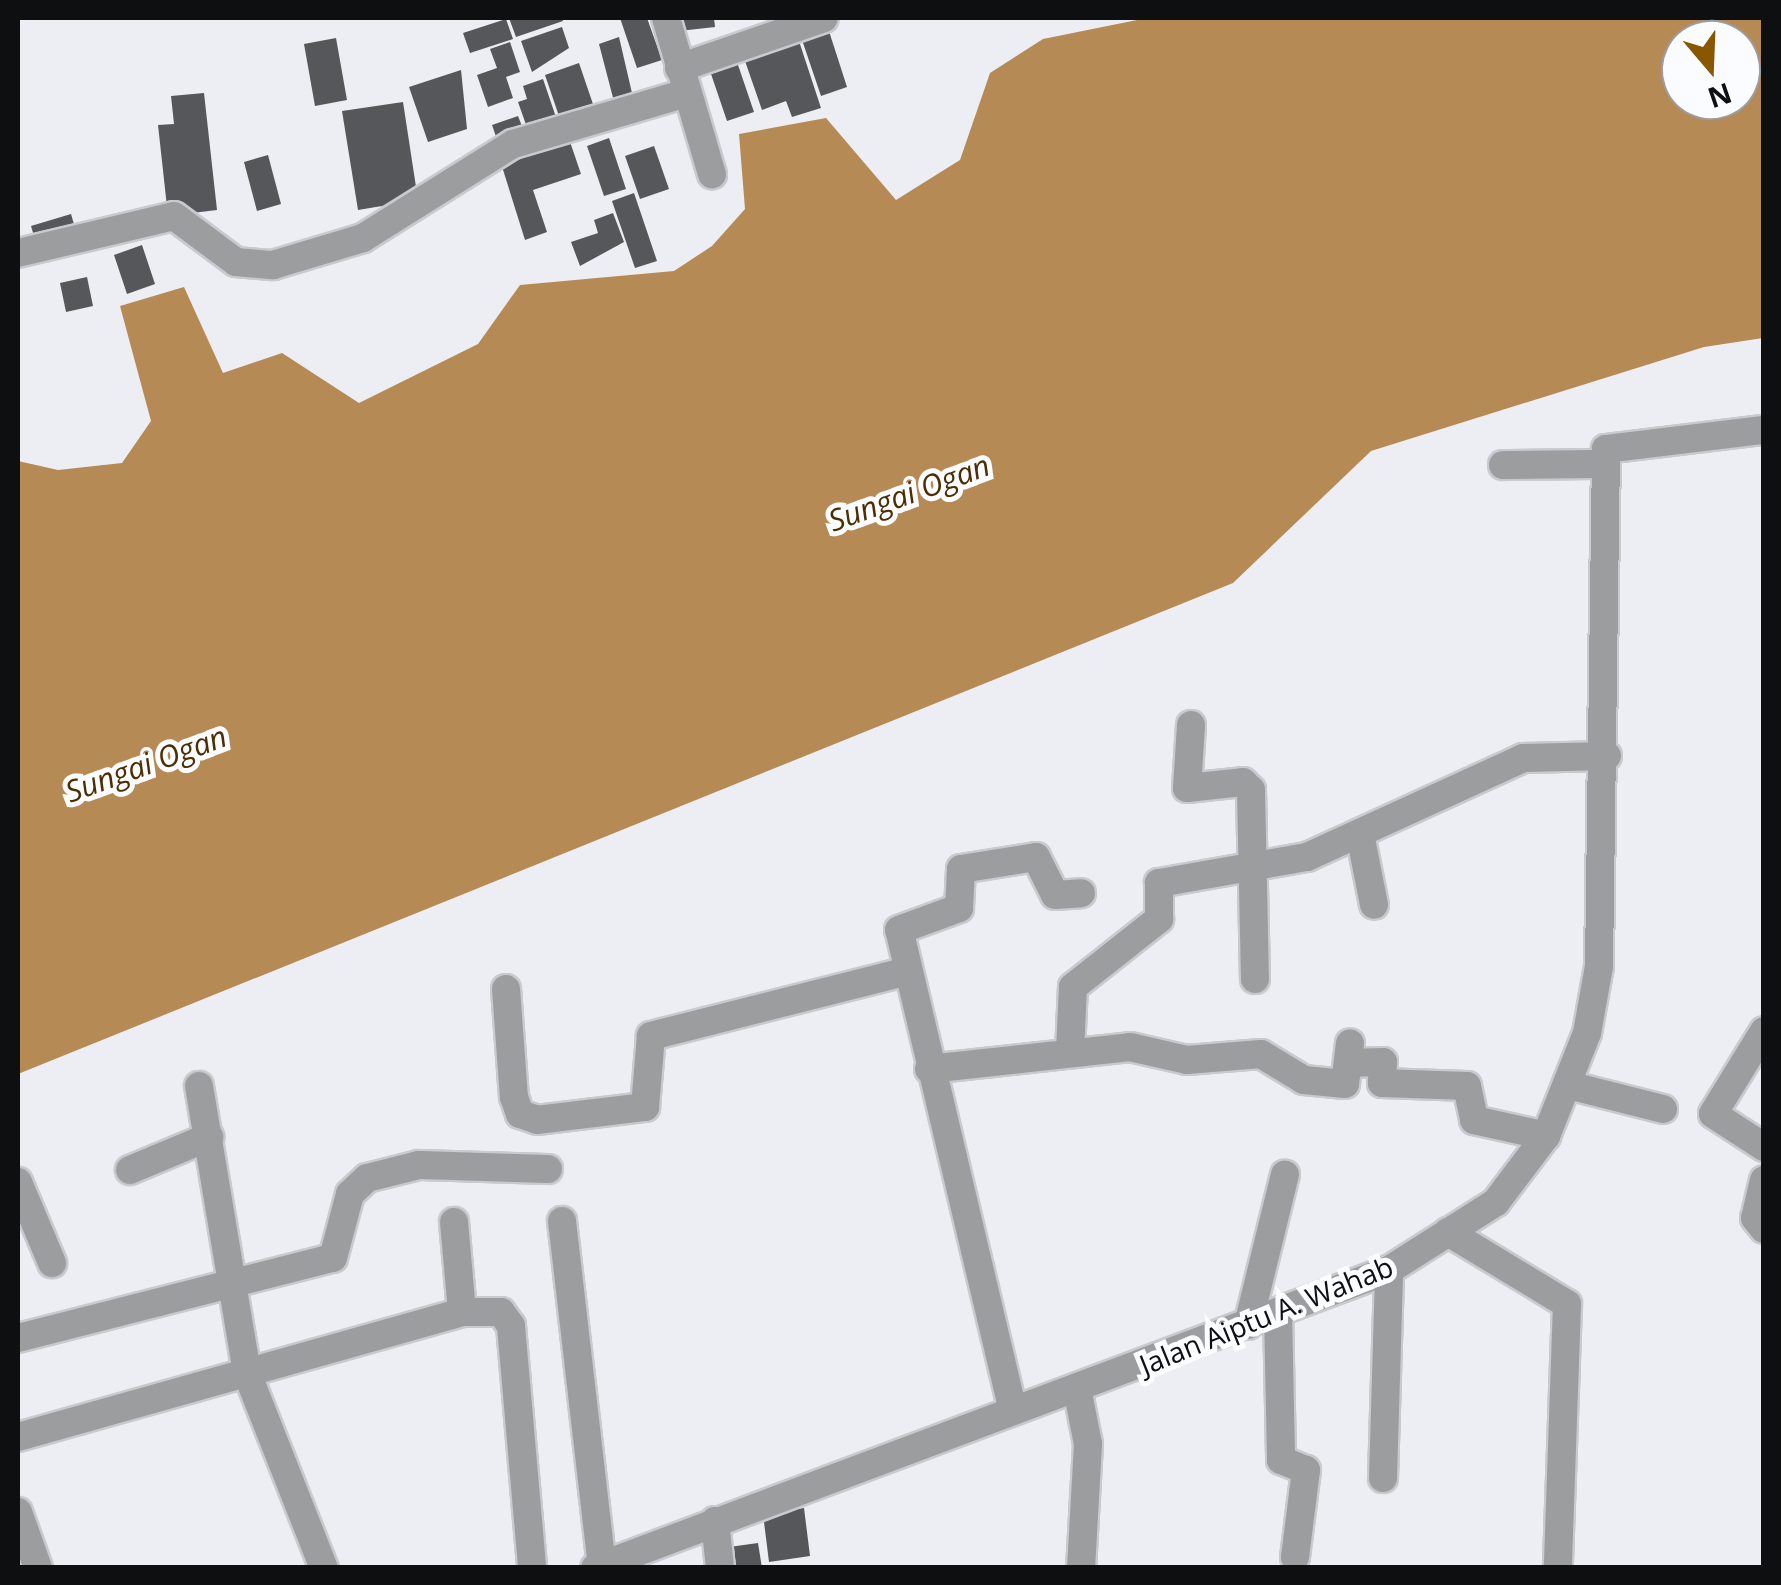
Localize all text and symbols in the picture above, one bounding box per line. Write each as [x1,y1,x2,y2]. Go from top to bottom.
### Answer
north arrow [1661,20,1761,120]
text: N [1703,75,1737,118]
water label: Sungai Ogan [823,447,995,539]
water label: Sungai Ogan [60,718,232,810]
street label: Jalan Aiptu A. Wahab [1134,1249,1398,1381]

